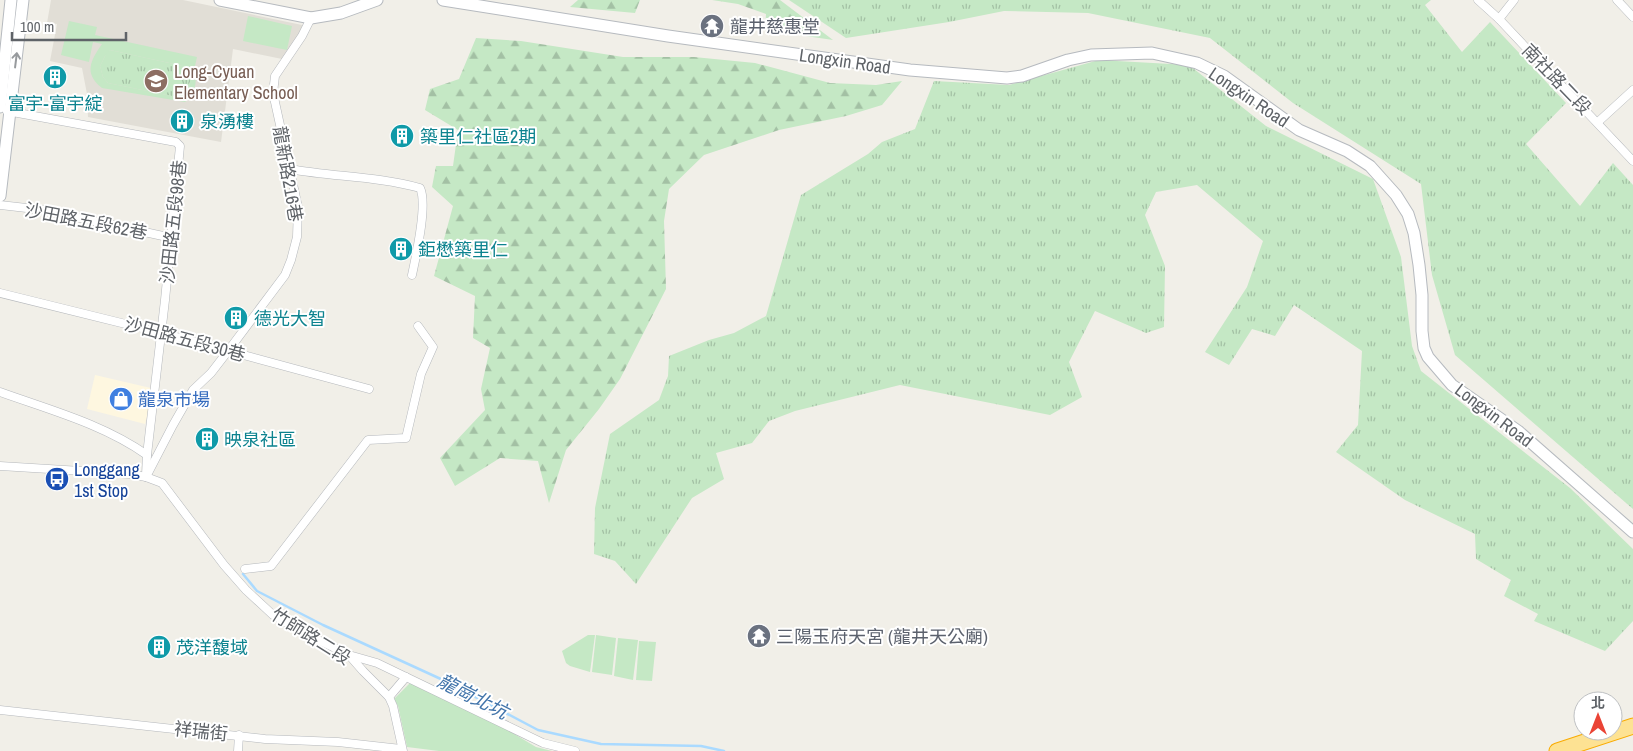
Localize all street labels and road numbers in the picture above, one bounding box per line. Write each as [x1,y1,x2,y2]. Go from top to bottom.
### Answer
street label: 南社路二段 [1517,38,1597,120]
street label: Longxin Road [798,42,892,80]
street label: Longxin Road [1204,61,1294,133]
street label: 龍新路216巷 [267,124,309,224]
street label: 沙田路五段98巷 [154,159,192,285]
street label: 沙田路五段62巷 [23,197,149,245]
street label: 沙田路五段30巷 [122,311,248,367]
street label: Longxin Road [1450,377,1538,453]
street label: 竹師路二段 [266,602,356,670]
street label: 祥瑞街 [173,716,229,746]

